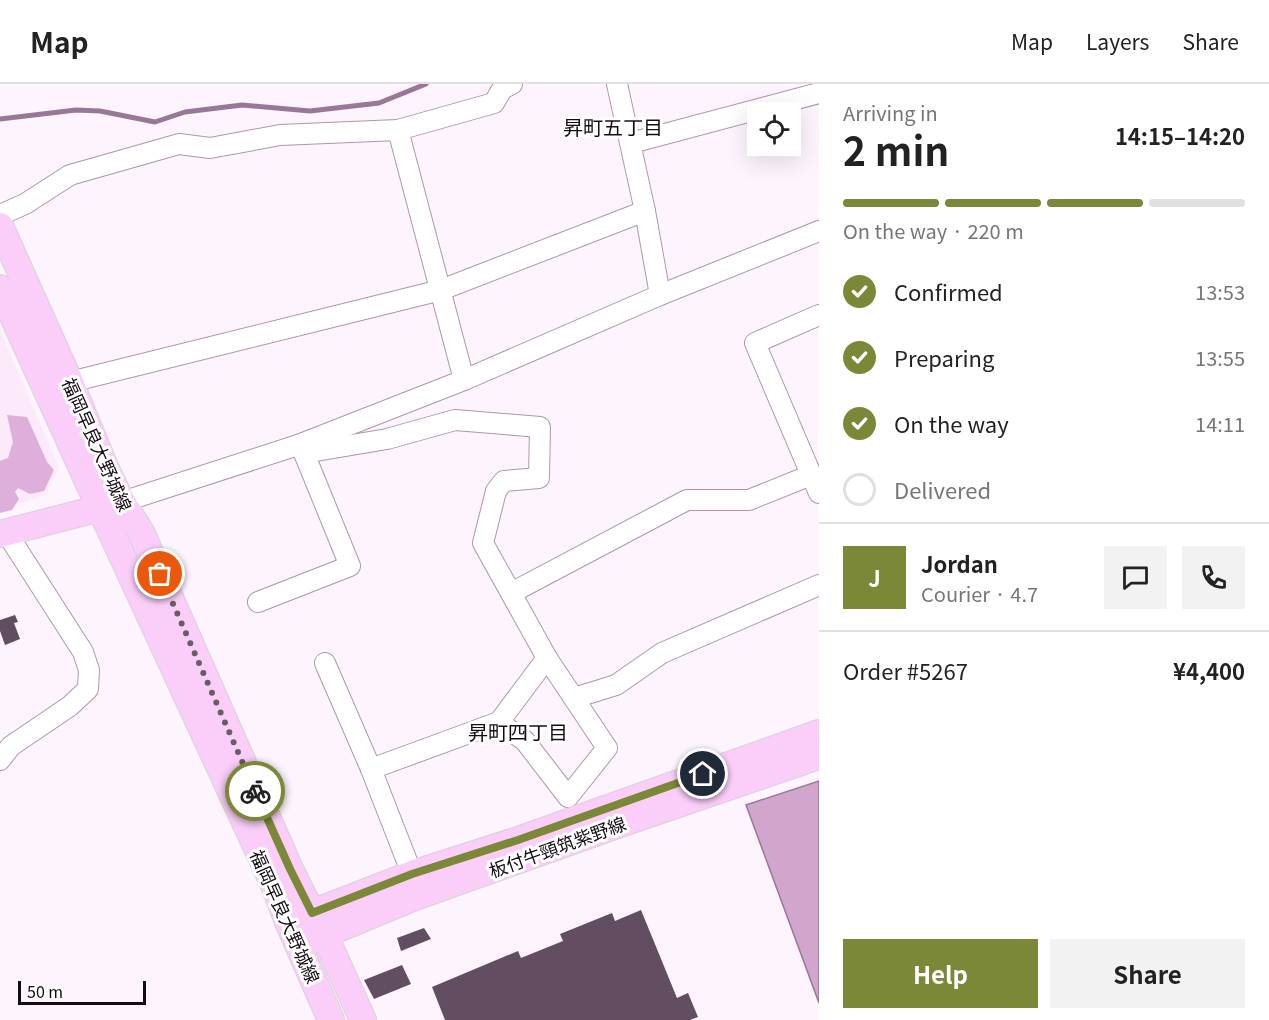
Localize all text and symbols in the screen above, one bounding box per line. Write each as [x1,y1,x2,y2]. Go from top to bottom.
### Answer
text: Map [30,21,88,61]
text: Map [1011,26,1053,56]
text: Layers [1086,26,1149,56]
text: Share [1182,26,1239,56]
text: Arriving in [843,98,938,127]
map controls [747,102,801,156]
button: locate [747,102,801,156]
district label: 昇町五丁目 [563,112,663,141]
text: 14:15–14:20 [1115,119,1245,151]
text: 2 min [843,121,949,177]
text: On the way · 220 m [843,216,1024,245]
icon: check [843,275,876,308]
text: Confirmed [894,275,1003,307]
text: 13:53 [1195,277,1245,306]
icon: check [843,341,876,374]
text: Preparing [894,341,994,373]
text: 13:55 [1195,343,1245,372]
street label: 福岡早良大野城線 [57,373,139,515]
icon: check [843,407,876,440]
text: On the way [894,407,1009,439]
text: 14:11 [1195,409,1245,438]
text: Delivered [894,473,991,505]
button: chat [1104,546,1167,609]
button: phone [1182,546,1245,609]
text: Jordan [921,547,998,579]
pin [134,548,185,599]
icon: bag [143,557,176,590]
text: J [868,561,881,593]
text: Courier · 4.7 [921,579,1038,608]
text: Order #5267 [843,654,968,686]
text: ¥4,400 [1173,654,1245,686]
district label: 昇町四丁目 [468,717,568,746]
pin [677,748,728,799]
icon: home [686,757,719,790]
courier [225,761,285,821]
icon: bike [239,775,272,808]
street label: 板付牛頸筑紫野線 [485,809,629,883]
street label: 福岡早良大野城線 [245,845,327,987]
button: Help [843,939,1038,1008]
button: Share [1050,939,1245,1008]
scale bar [18,978,146,1006]
text: 50 m [27,979,63,1003]

